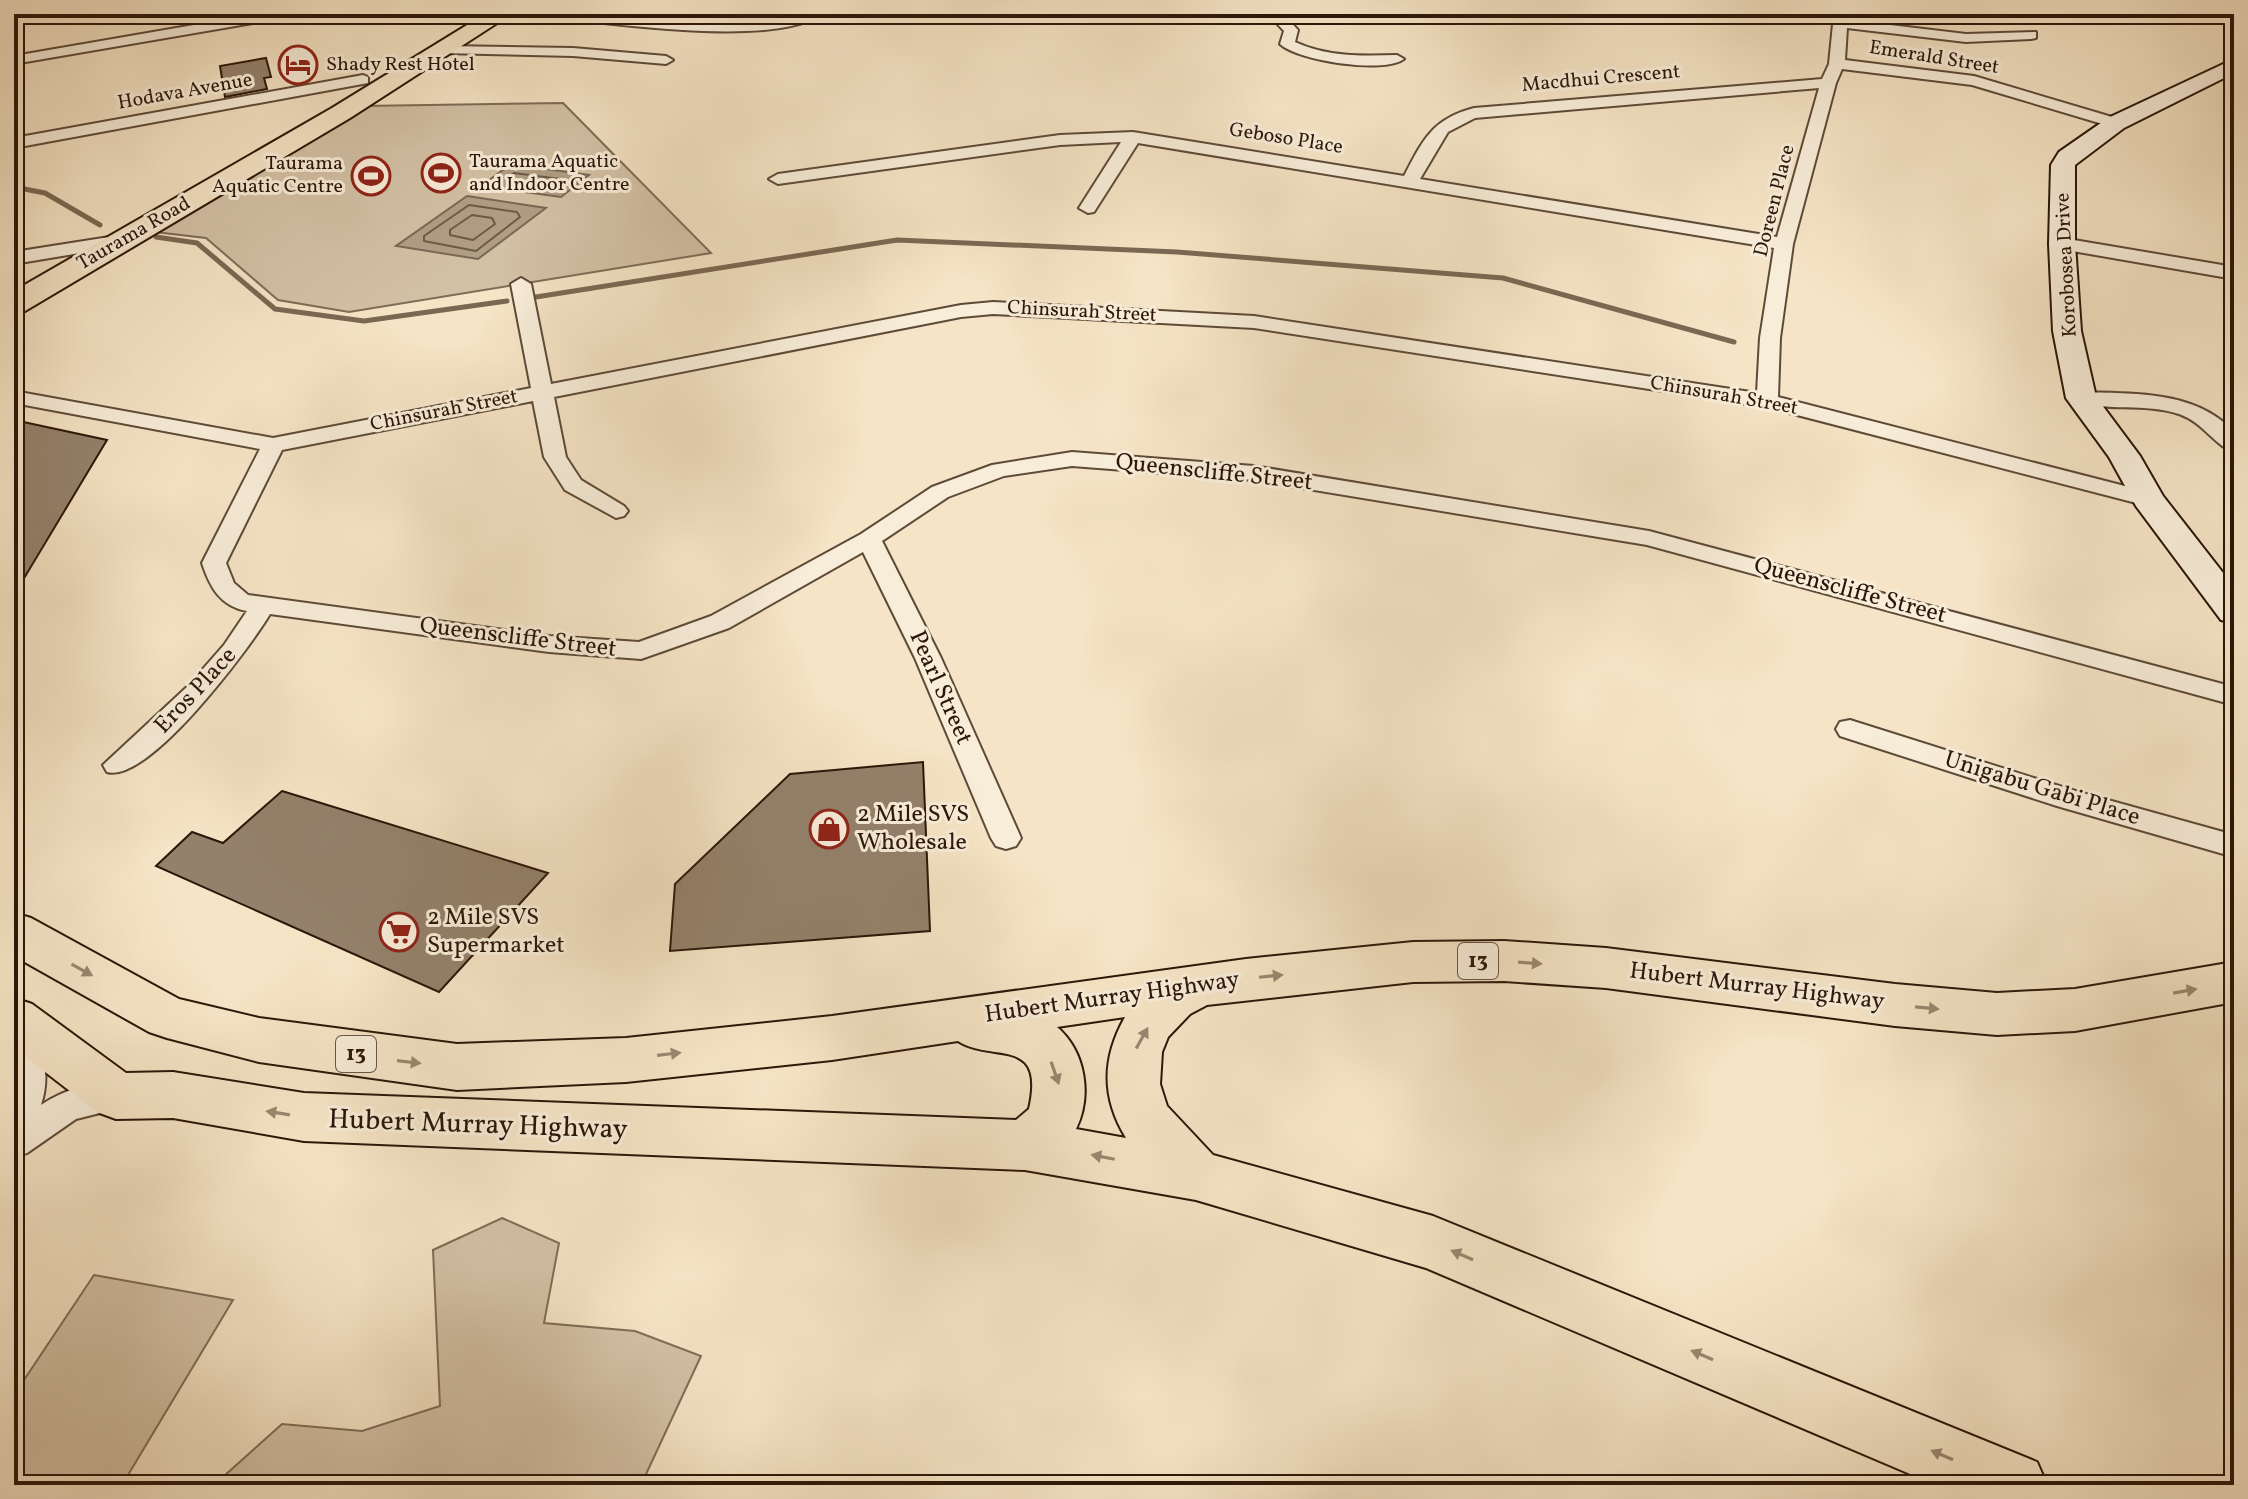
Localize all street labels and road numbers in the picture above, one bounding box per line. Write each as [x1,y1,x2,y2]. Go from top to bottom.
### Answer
street label: Emerald Street [1867,34,2001,82]
street label: Macdhui Crescent [1521,58,1681,100]
street label: Hodava Avenue [115,66,255,118]
street label: Geboso Place [1227,116,1345,162]
street label: Doreen Place [1748,142,1802,260]
street label: Taurama Road [72,190,196,278]
street label: Korobosea Drive [2049,192,2085,338]
street label: Chinsurah Street [1007,294,1157,330]
street label: Chinsurah Street [1648,369,1800,423]
street label: Chinsurah Street [368,383,520,439]
street label: Queenscliffe Street [1114,446,1314,500]
street label: Queenscliffe Street [1750,549,1950,633]
street label: Queenscliffe Street [418,609,618,667]
street label: Pearl Street [900,625,980,751]
street label: Eros Place [147,640,245,742]
street label: Unigabu Gabi Place [1940,743,2144,835]
road number: 13 [1458,943,1498,979]
street label: Hubert Murray Highway [1627,954,1887,1020]
street label: Hubert Murray Highway [982,963,1242,1033]
road number: 13 [336,1036,376,1072]
street label: Hubert Murray Highway [328,1100,628,1150]

